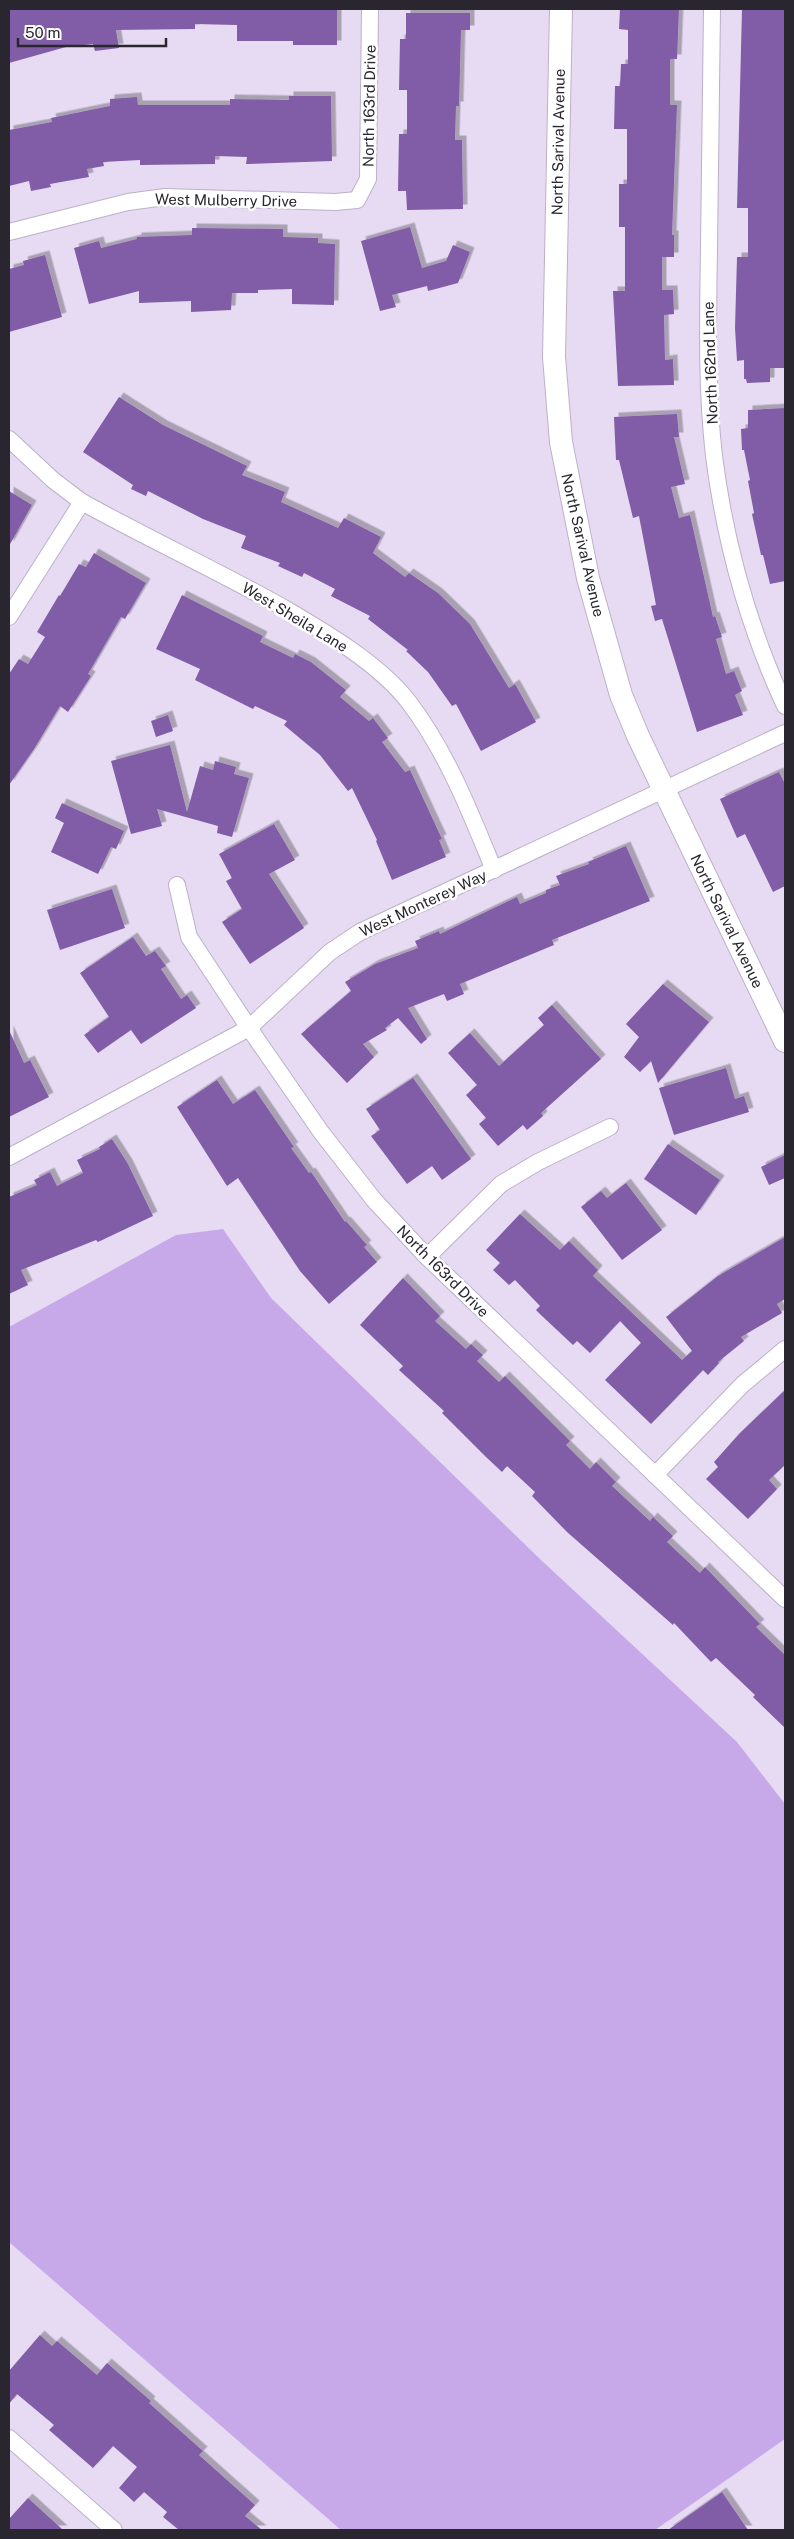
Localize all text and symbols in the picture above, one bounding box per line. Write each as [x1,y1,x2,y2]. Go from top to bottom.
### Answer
scale bar [18,15,165,47]
text: 50 m [25,24,60,41]
street label: North 163rd Drive [359,45,379,167]
street label: North Sarival Avenue [548,68,568,216]
street label: West Mulberry Drive [155,190,297,210]
street label: North 162nd Lane [699,301,721,425]
street label: North Sarival Avenue [558,472,608,618]
street label: West Sheila Lane [239,579,351,655]
street label: North Sarival Avenue [687,851,767,991]
street label: West Monterey Way [357,866,489,940]
street label: North 163rd Drive [394,1222,492,1320]

